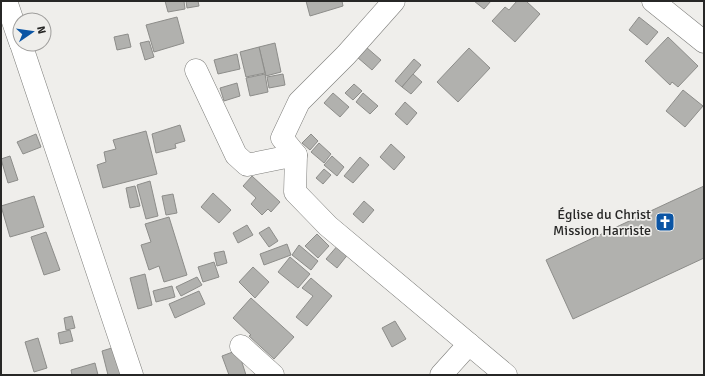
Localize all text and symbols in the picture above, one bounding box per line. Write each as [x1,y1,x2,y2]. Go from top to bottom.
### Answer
north arrow [12,12,52,52]
text: N [34,25,48,35]
place label: Église du Christ Mission Harriste [553,206,651,239]
church icon: Église du Christ Mission Harriste [654,211,676,233]

